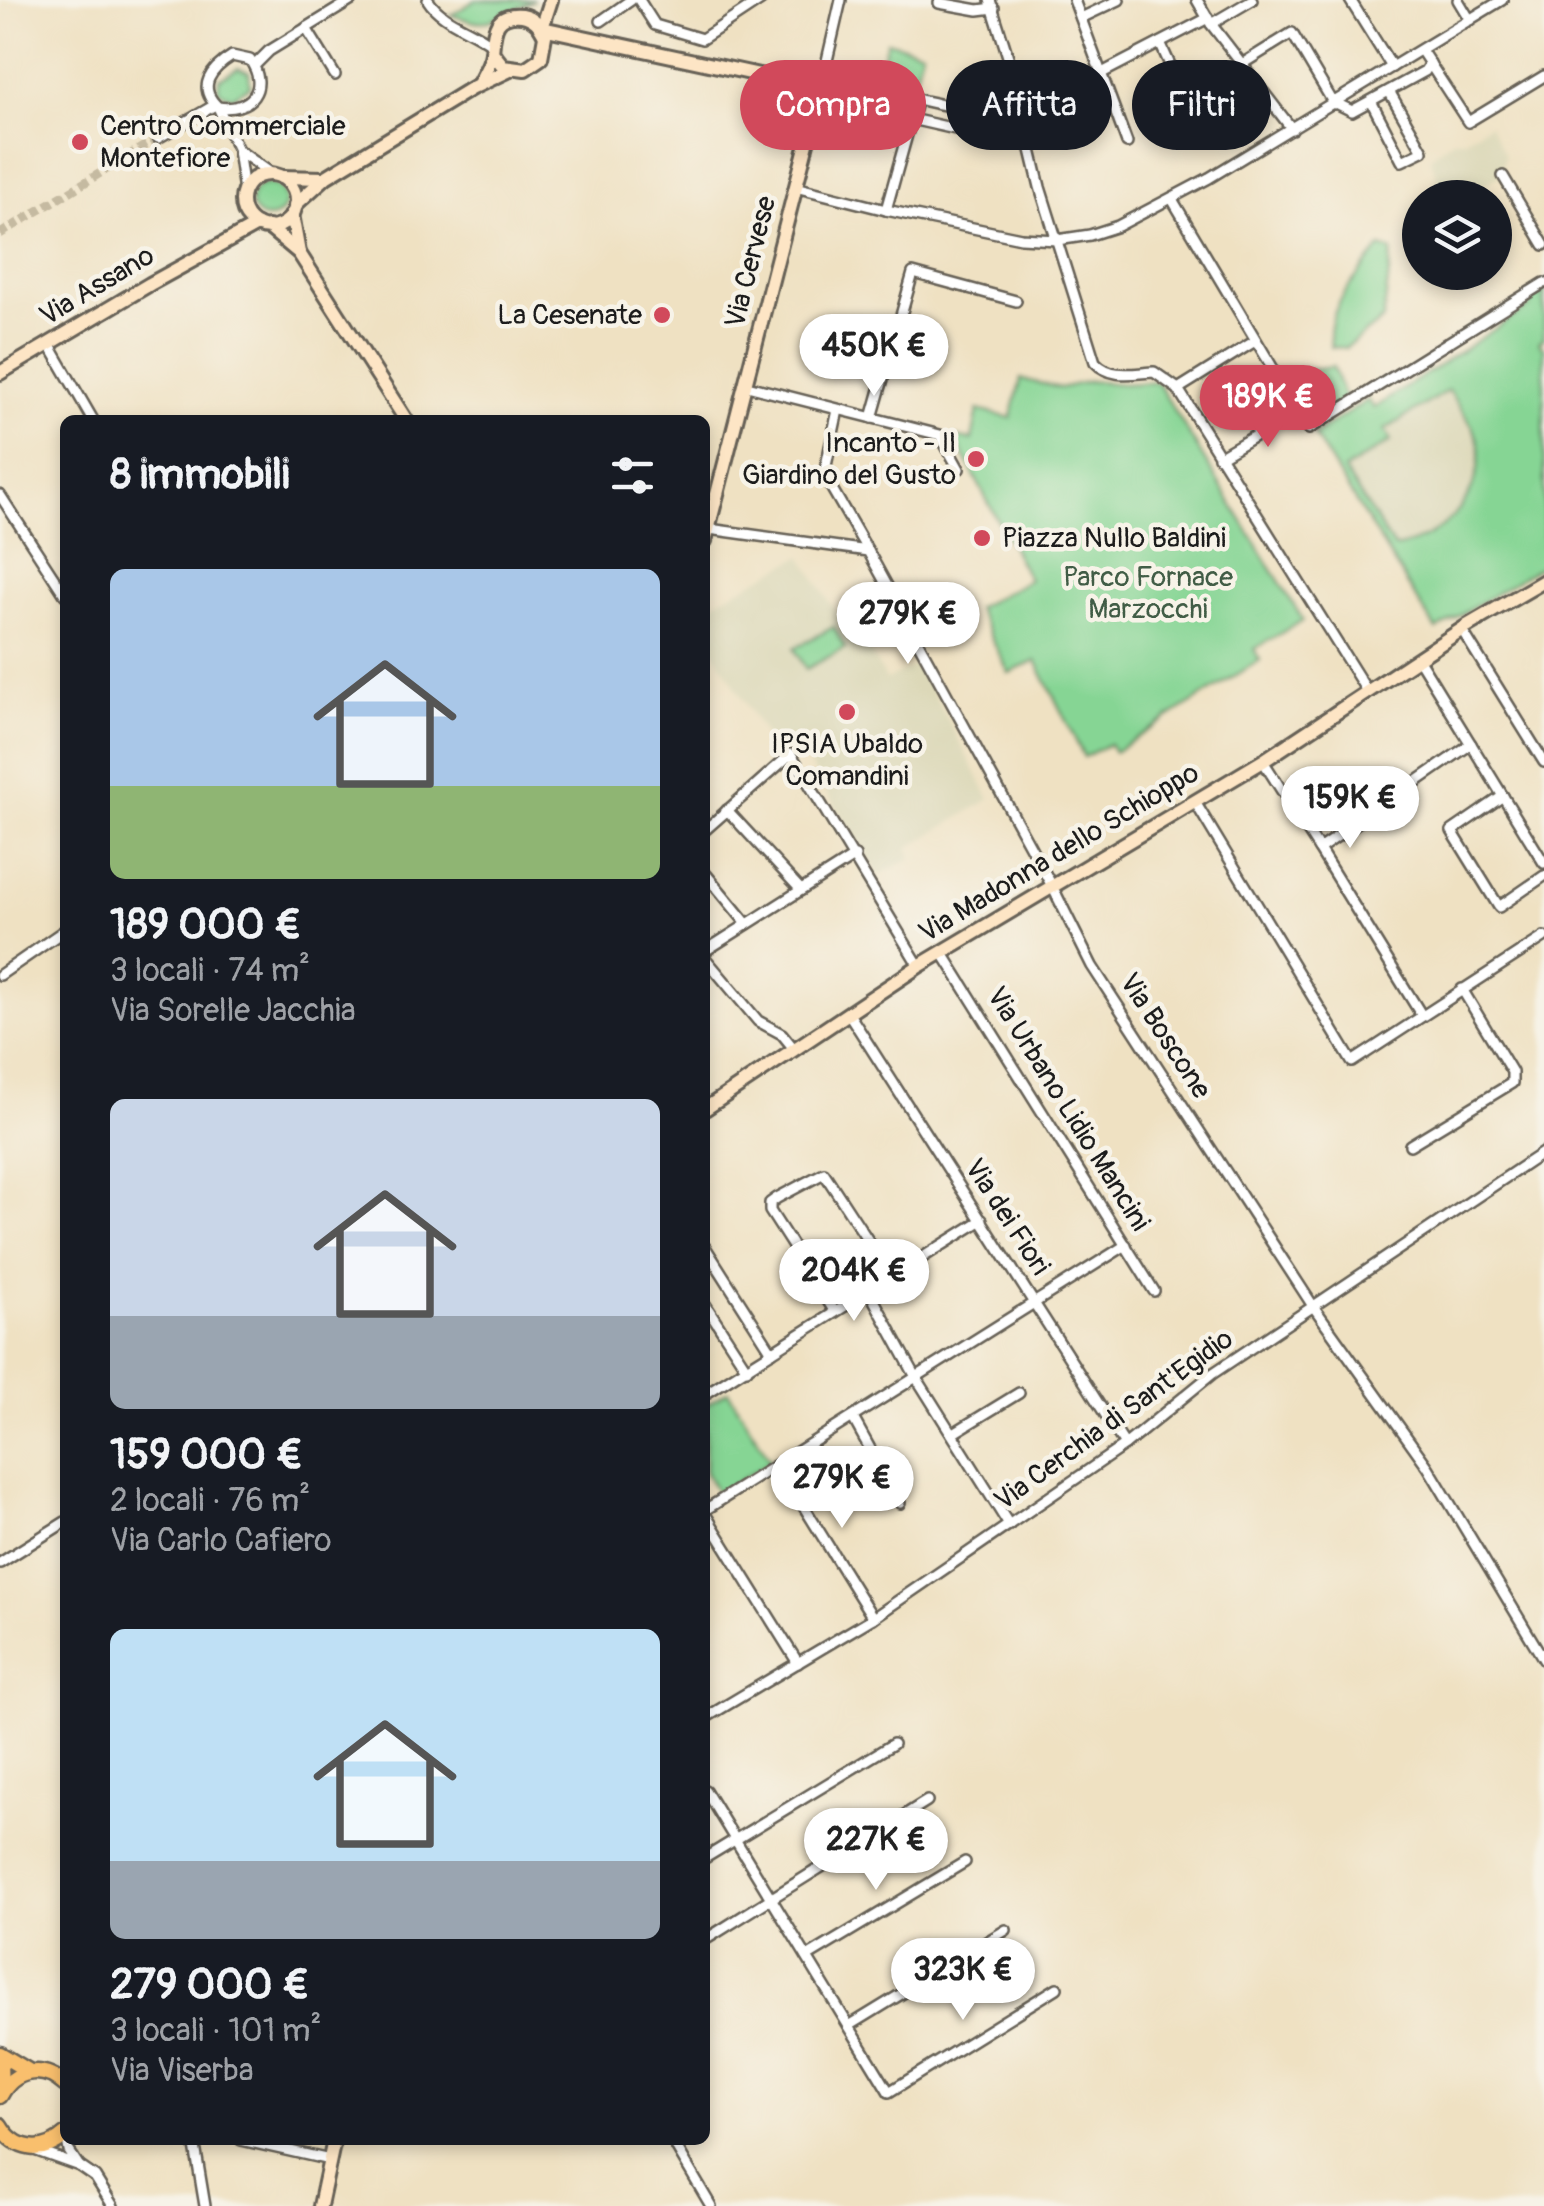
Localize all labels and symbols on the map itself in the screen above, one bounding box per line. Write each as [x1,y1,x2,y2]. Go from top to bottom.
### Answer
place label: Centro Commerciale Montefiore [100,109,346,176]
marker: Centro Commerciale Montefiore [69,131,91,153]
street label: Via Cervese [718,192,784,332]
street label: Via Assano [33,238,161,334]
place label: La Cesenate [497,298,642,333]
marker: La Cesenate [651,304,673,326]
pin: 450K € [793,314,955,399]
pin: 189K € [1187,365,1349,450]
place label: Incanto - Il Giardino del Gusto [742,426,956,493]
marker: Incanto - Il Giardino del Gusto [965,448,987,470]
place label: Piazza Nullo Baldini [1002,521,1226,556]
marker: Piazza Nullo Baldini [971,527,993,549]
park label: Parco Fornace Marzocchi [1063,560,1233,627]
pin: 279K € [827,582,989,667]
marker: IPSIA Ubaldo Comandini [836,701,858,723]
place label: IPSIA Ubaldo Comandini [771,727,923,794]
street label: Via Madonna dello Schioppo [913,755,1205,951]
pin: 159K € [1269,766,1431,851]
street label: Via Boscone [1111,967,1219,1106]
street label: Via Urbano Lidio Mancini [979,980,1157,1238]
street label: Via dei Fiori [956,1152,1058,1282]
pin: 204K € [773,1239,935,1324]
street label: Via Cerchia di Sant'Egidio [988,1322,1240,1518]
pin: 279K € [761,1446,923,1531]
pin: 227K € [795,1808,957,1893]
pin: 323K € [882,1938,1044,2023]

